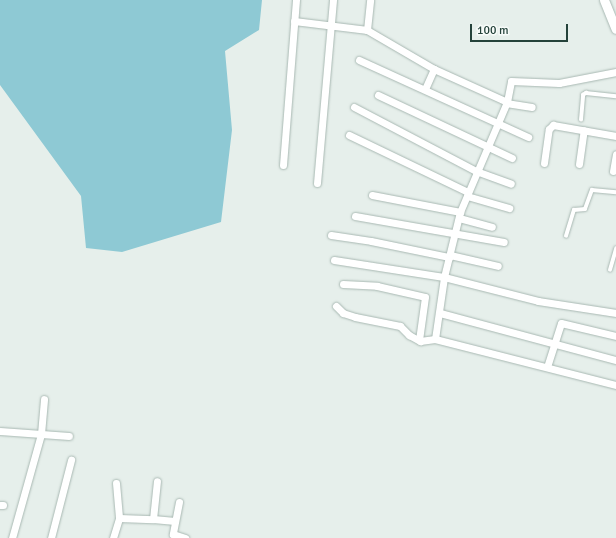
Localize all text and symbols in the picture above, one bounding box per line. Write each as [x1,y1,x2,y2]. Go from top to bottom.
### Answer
scale bar [472,16,570,42]
text: 100 m [477,23,509,38]

